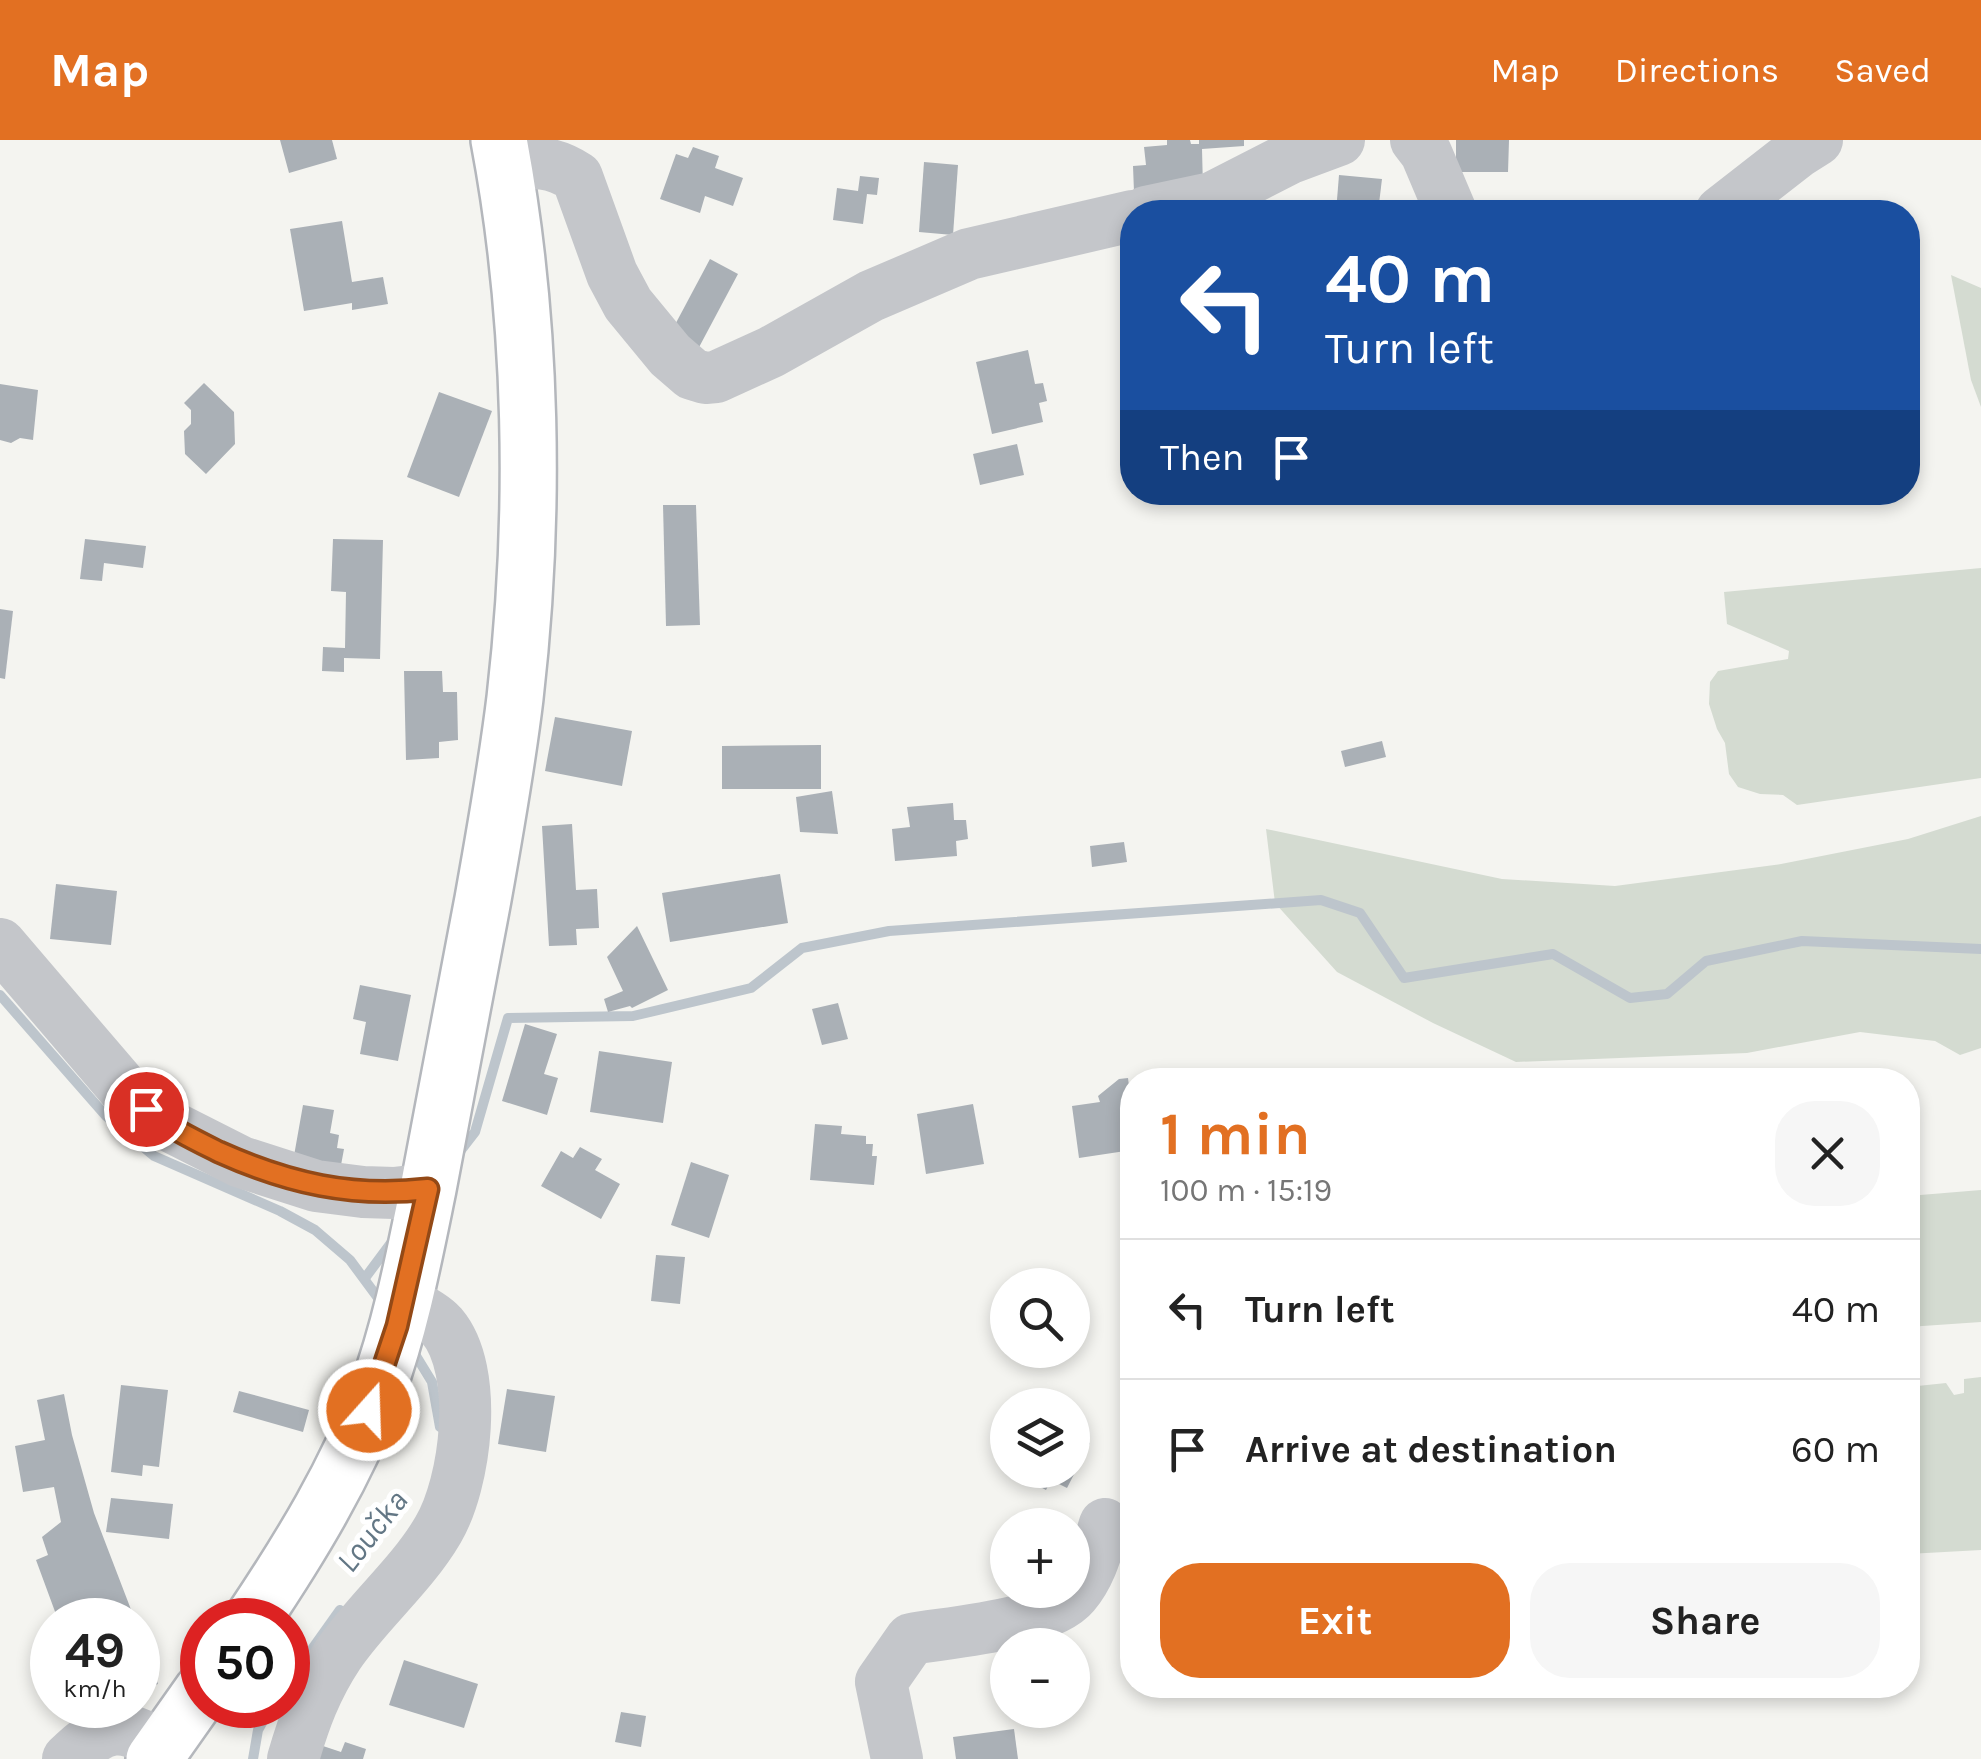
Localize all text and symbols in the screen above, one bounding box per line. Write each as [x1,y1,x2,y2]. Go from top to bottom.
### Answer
text: Map [50,42,149,98]
text: Map [1490,50,1560,91]
text: Directions [1615,50,1779,91]
text: Saved [1834,50,1931,91]
text: 40 m [1325,238,1495,320]
icon: left [1160,240,1290,370]
text: Turn left [1325,322,1494,374]
icon: arrive [1264,430,1319,485]
text: Then [1160,435,1244,480]
pin [104,1067,189,1152]
icon: arrive [119,1082,174,1137]
text: 1 min [1160,1099,1311,1169]
button: close [1775,1101,1880,1206]
text: 100 m · 15:19 [1160,1172,1332,1209]
map controls [990,1268,1090,1728]
button: search [990,1268,1090,1368]
icon: left [1160,1282,1215,1337]
text: Turn left [1245,1287,1395,1332]
text: 40 m [1792,1287,1880,1332]
position arrow [317,1358,421,1462]
button: layers [990,1388,1090,1488]
icon: arrive [1160,1422,1215,1477]
text: Arrive at destination [1245,1427,1617,1472]
text: 60 m [1791,1427,1880,1472]
water label: Loučka [329,1483,415,1579]
button: + [990,1508,1090,1608]
button: Exit [1160,1563,1510,1678]
button: Share [1530,1563,1880,1678]
speed limit sign: 50 [180,1598,310,1728]
text: 49 [65,1621,125,1680]
button: − [990,1628,1090,1728]
text: km/h [63,1674,127,1703]

